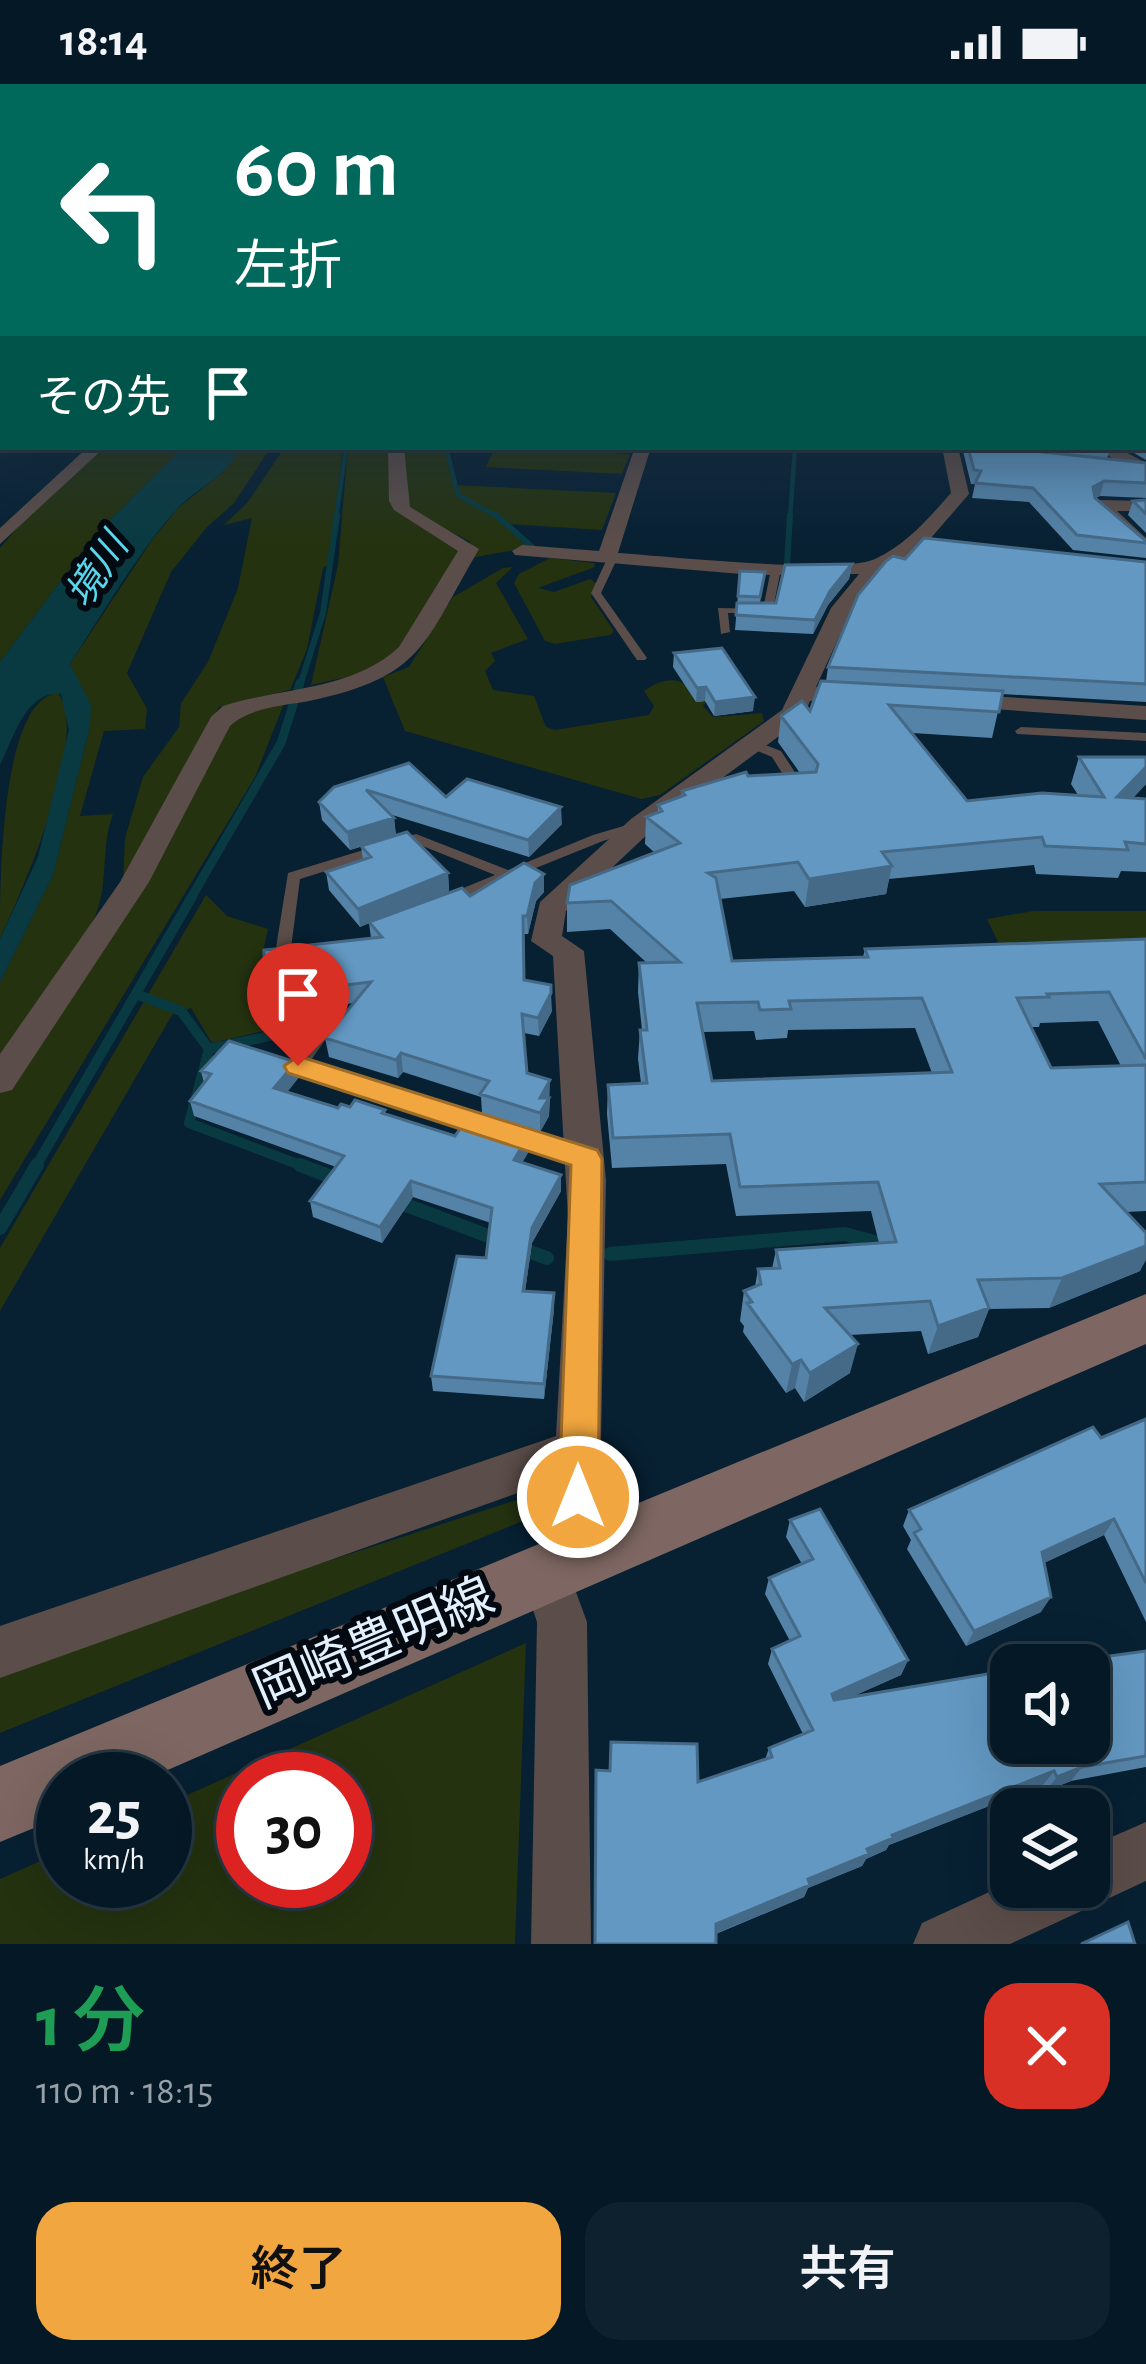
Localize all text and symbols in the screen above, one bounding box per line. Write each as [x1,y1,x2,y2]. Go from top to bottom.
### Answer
text: 18:14 [60,19,148,64]
text: 60 m [234,128,399,212]
icon: left [36,132,192,288]
text: 左折 [234,241,342,295]
icon: arrive [195,360,261,426]
text: その先 [36,376,171,421]
water label: 境川 [59,523,138,614]
pin [247,943,349,1066]
icon: arrive [265,961,331,1027]
position arrow [515,1434,641,1560]
street label: 岡崎豊明線 [245,1568,501,1717]
map controls [990,1644,1110,1908]
button: sound [990,1644,1110,1764]
speed limit sign: 30 [216,1752,372,1908]
text: 25 [87,1785,141,1845]
button: layers [990,1788,1110,1908]
text: km/h [83,1845,145,1875]
button: close [984,1983,1110,2109]
text: 1 分 [36,1987,145,2059]
text: 110 m · 18:15 [36,2072,213,2111]
button: 終了 [36,2202,561,2340]
button: 共有 [585,2202,1110,2340]

